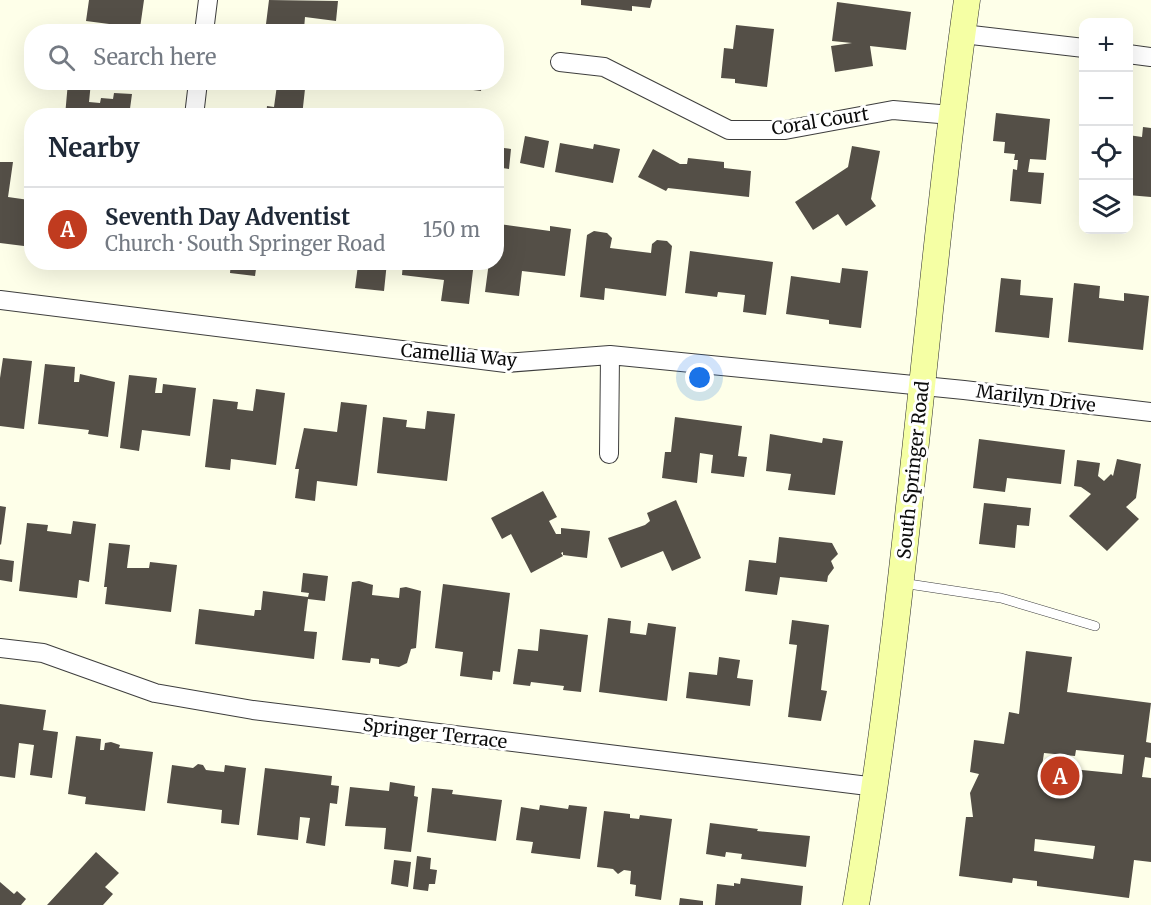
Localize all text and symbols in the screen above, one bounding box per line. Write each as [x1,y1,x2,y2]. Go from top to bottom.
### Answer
map controls [1079,18,1133,234]
button: + [1079,18,1133,72]
search box [24,24,504,90]
icon: search [45,41,78,74]
text: Search here [93,43,216,71]
button: − [1079,72,1133,126]
street label: Coral Court [770,102,870,140]
button: locate [1079,126,1133,180]
text: Nearby [48,131,140,164]
button: layers [1079,180,1133,234]
text: Seventh Day Adventist [105,203,350,231]
text: A [60,217,75,242]
text: 150 m [423,217,480,242]
text: Church · South Springer Road [105,231,385,256]
street label: Camellia Way [400,338,519,372]
your location [685,363,714,392]
street label: Marilyn Drive [975,379,1097,417]
street label: South Springer Road [892,380,934,560]
street label: Springer Terrace [362,713,508,753]
pin: A [1040,754,1080,798]

